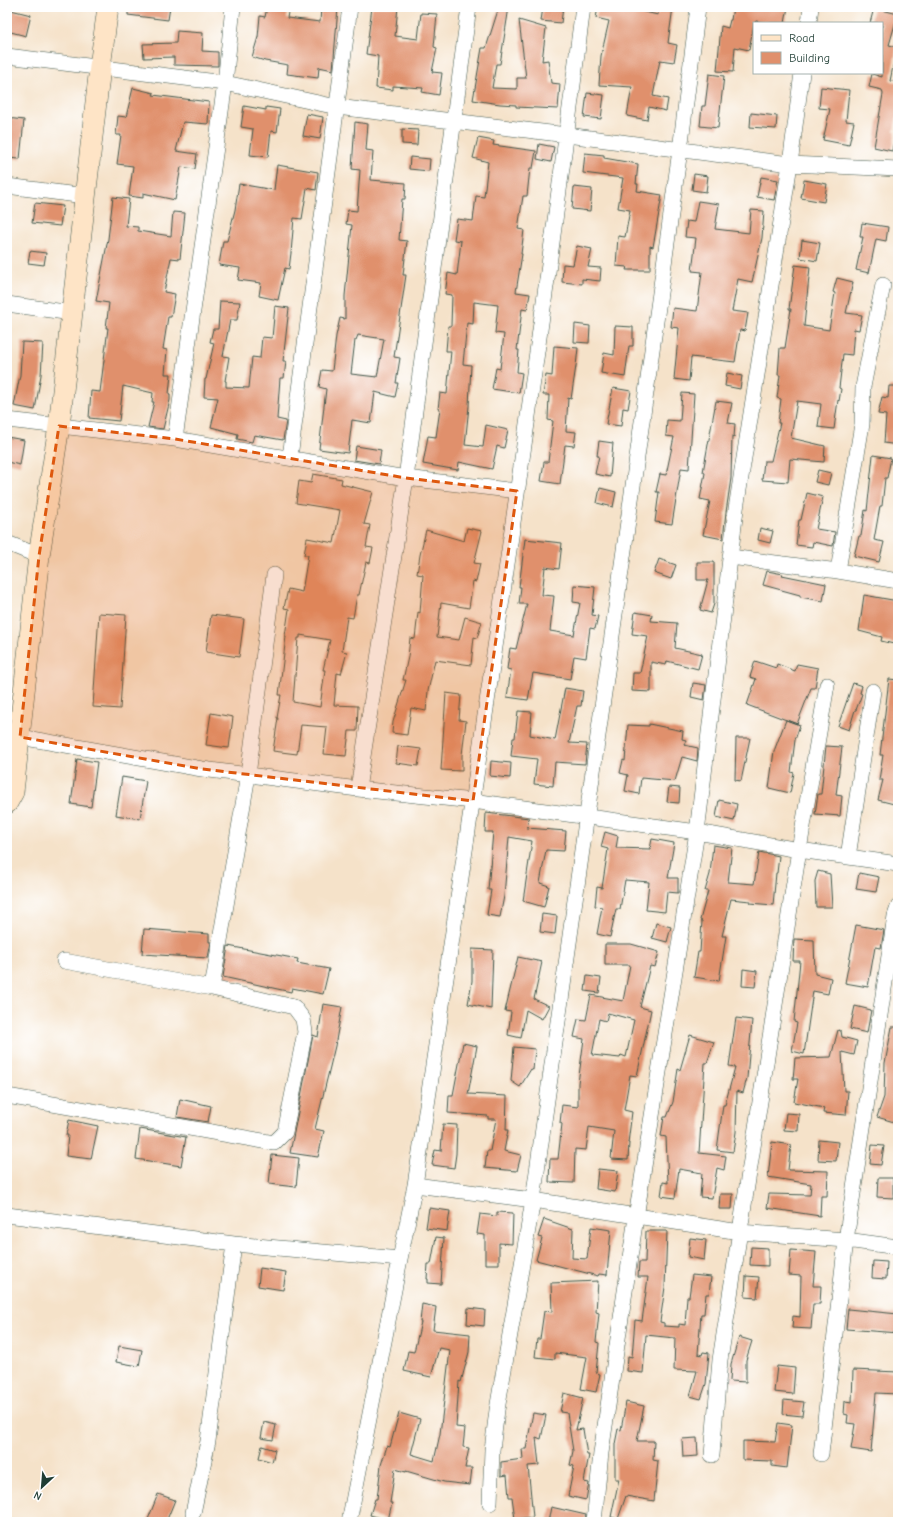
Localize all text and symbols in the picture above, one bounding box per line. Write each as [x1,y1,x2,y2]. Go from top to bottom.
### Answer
legend [753,22,883,74]
text: Road [789,31,815,45]
text: Building [789,51,830,65]
north arrow [22,1467,62,1507]
text: N [32,1488,44,1503]

